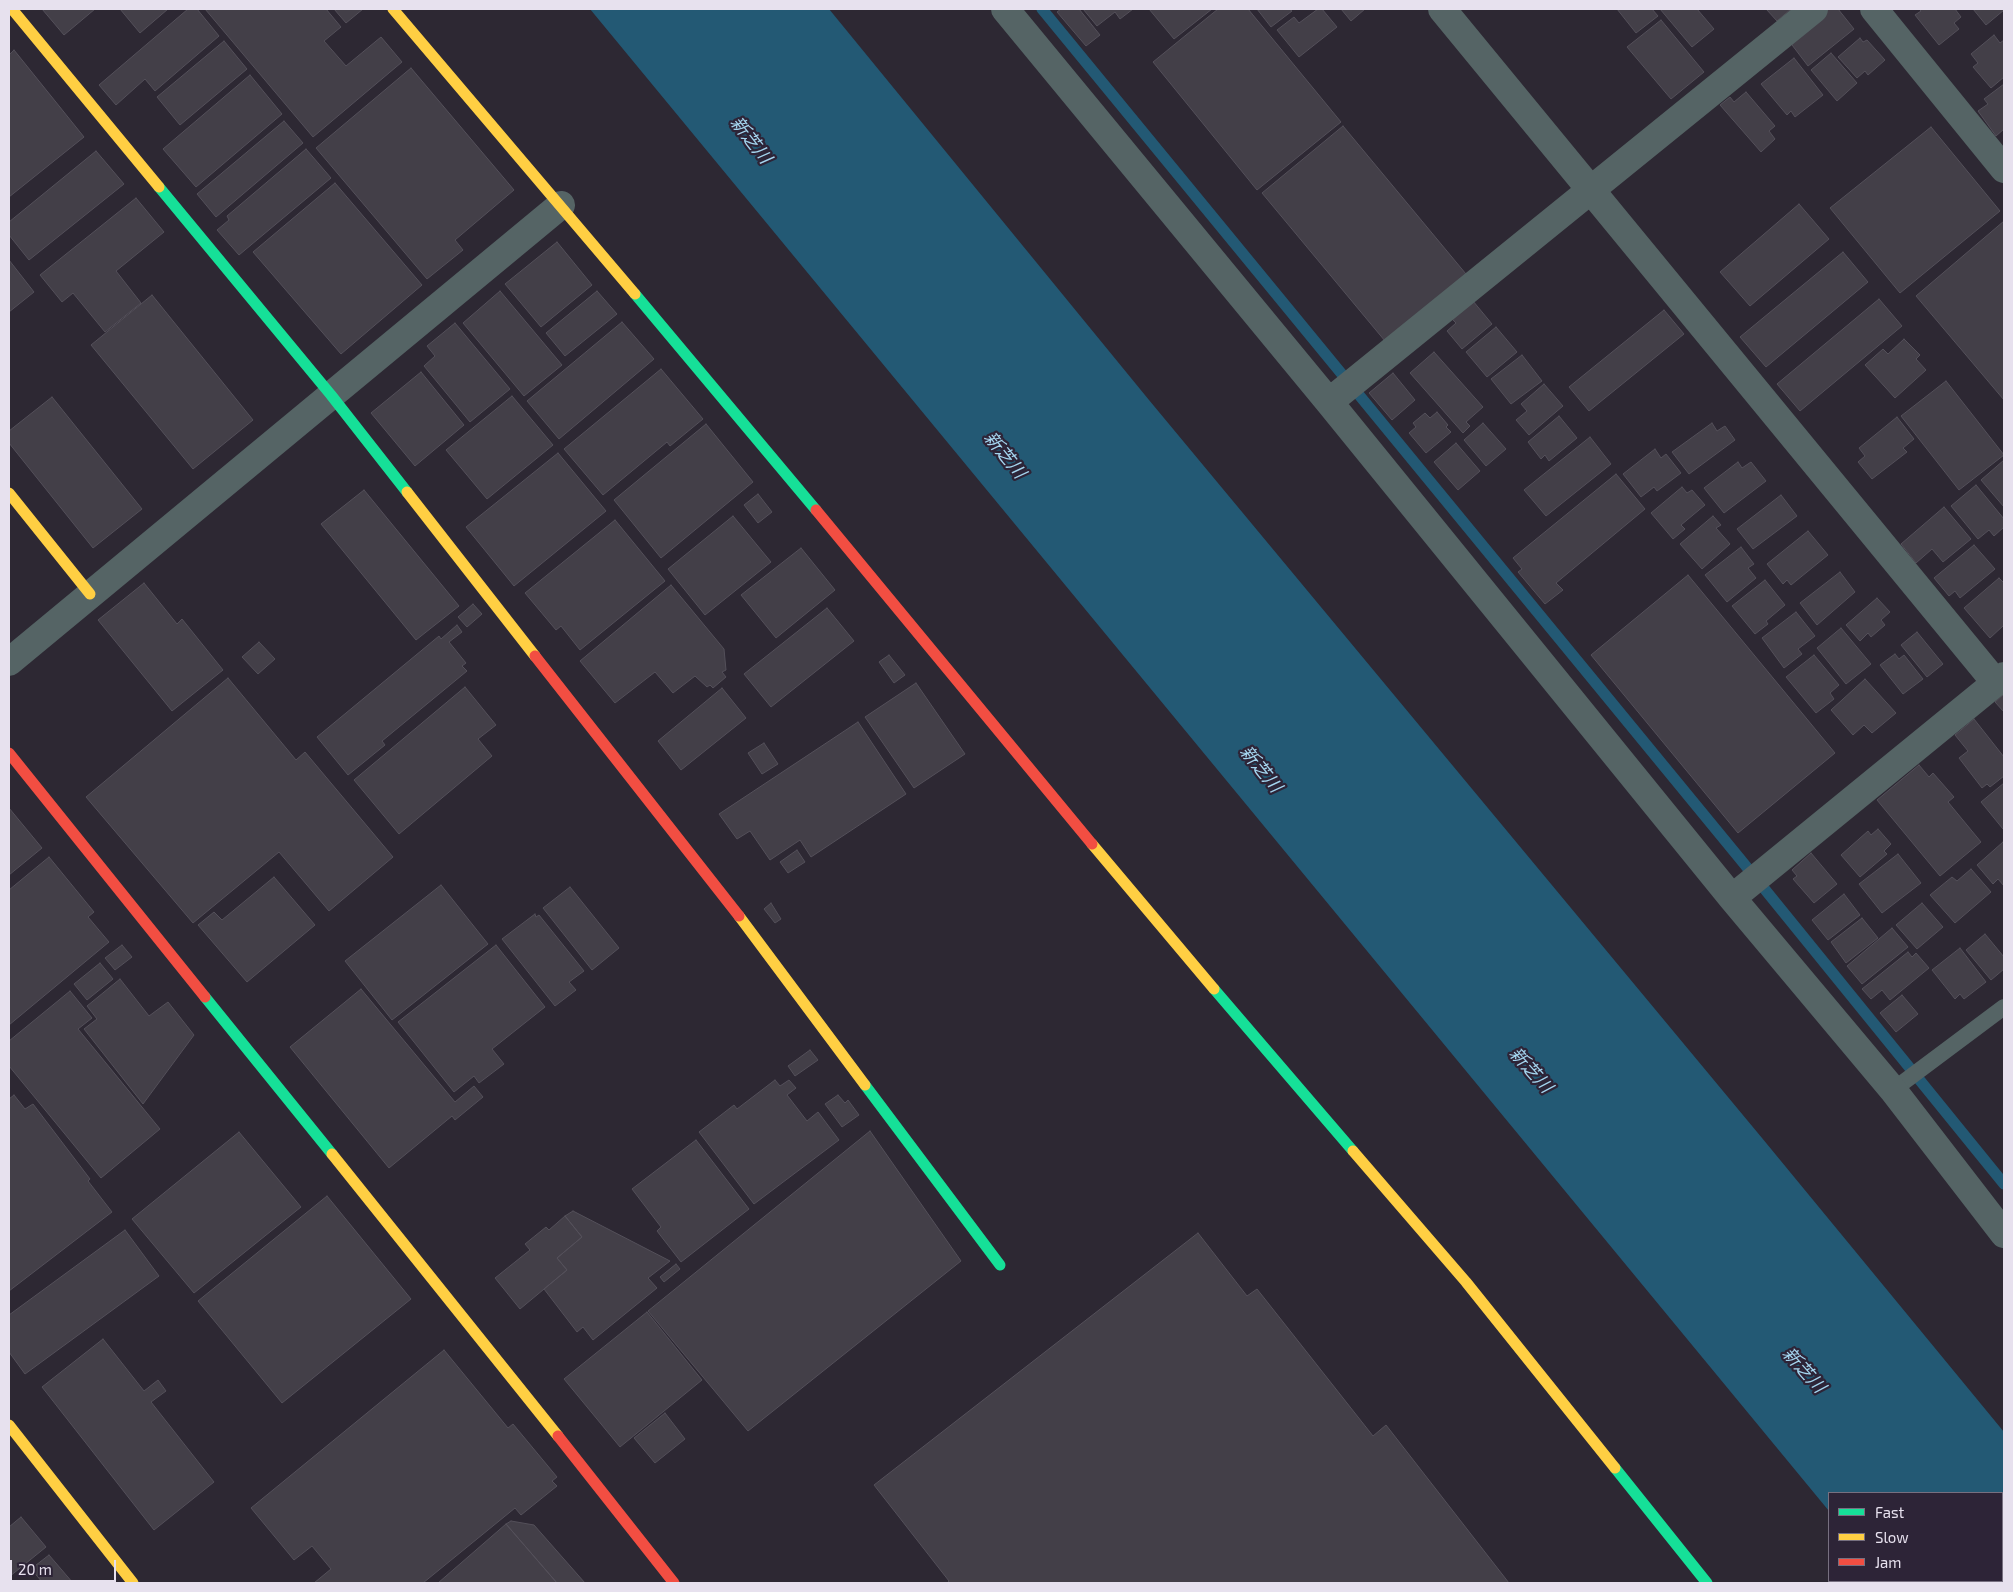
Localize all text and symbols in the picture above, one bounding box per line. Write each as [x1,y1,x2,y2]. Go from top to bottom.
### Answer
water label: 新芝川 [726,112,776,168]
water label: 新芝川 [980,427,1030,483]
water label: 新芝川 [1236,741,1286,797]
water label: 新芝川 [1505,1043,1557,1097]
water label: 新芝川 [1778,1343,1830,1397]
legend [1828,1492,2003,1582]
text: Fast [1875,1503,1904,1521]
text: Slow [1875,1528,1909,1546]
scale bar [12,1550,119,1582]
text: Jam [1875,1553,1901,1571]
text: 20 m [18,1560,52,1578]

